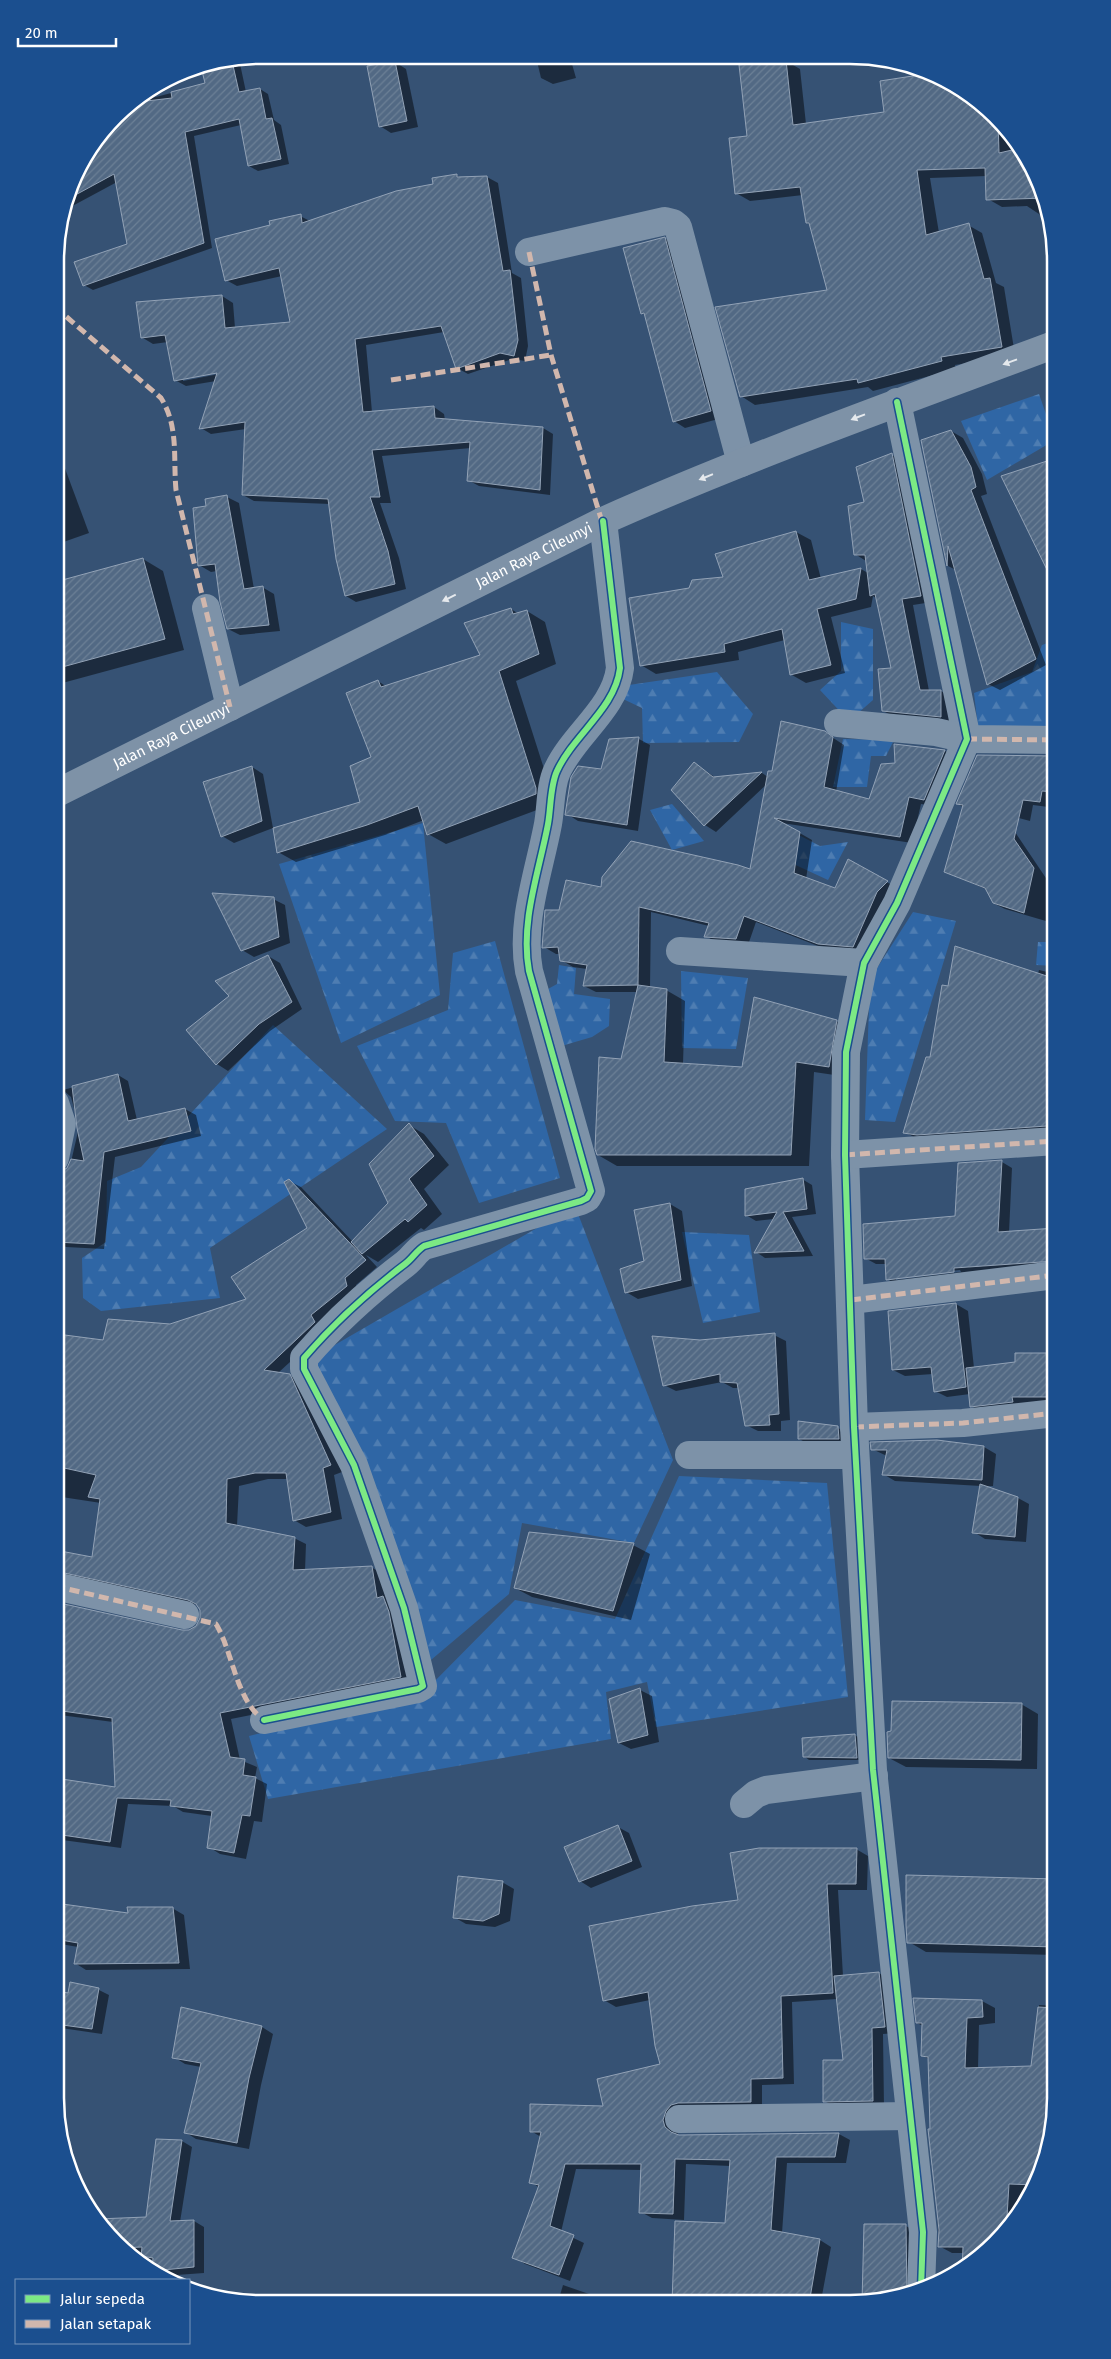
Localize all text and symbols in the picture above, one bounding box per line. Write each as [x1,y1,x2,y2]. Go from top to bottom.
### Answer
scale bar [18,15,115,47]
text: 20 m [25,24,58,42]
one-way arrow [1003,358,1018,366]
one-way arrow [850,413,865,421]
one-way arrow [699,474,714,481]
street label: Jalan Raya Cileunyi [472,519,595,592]
one-way arrow [442,594,456,602]
street label: Jalan Raya Cileunyi [110,699,233,773]
legend [15,2279,190,2344]
text: Jalur sepeda [60,2290,145,2308]
text: Jalan setapak [60,2315,151,2333]

